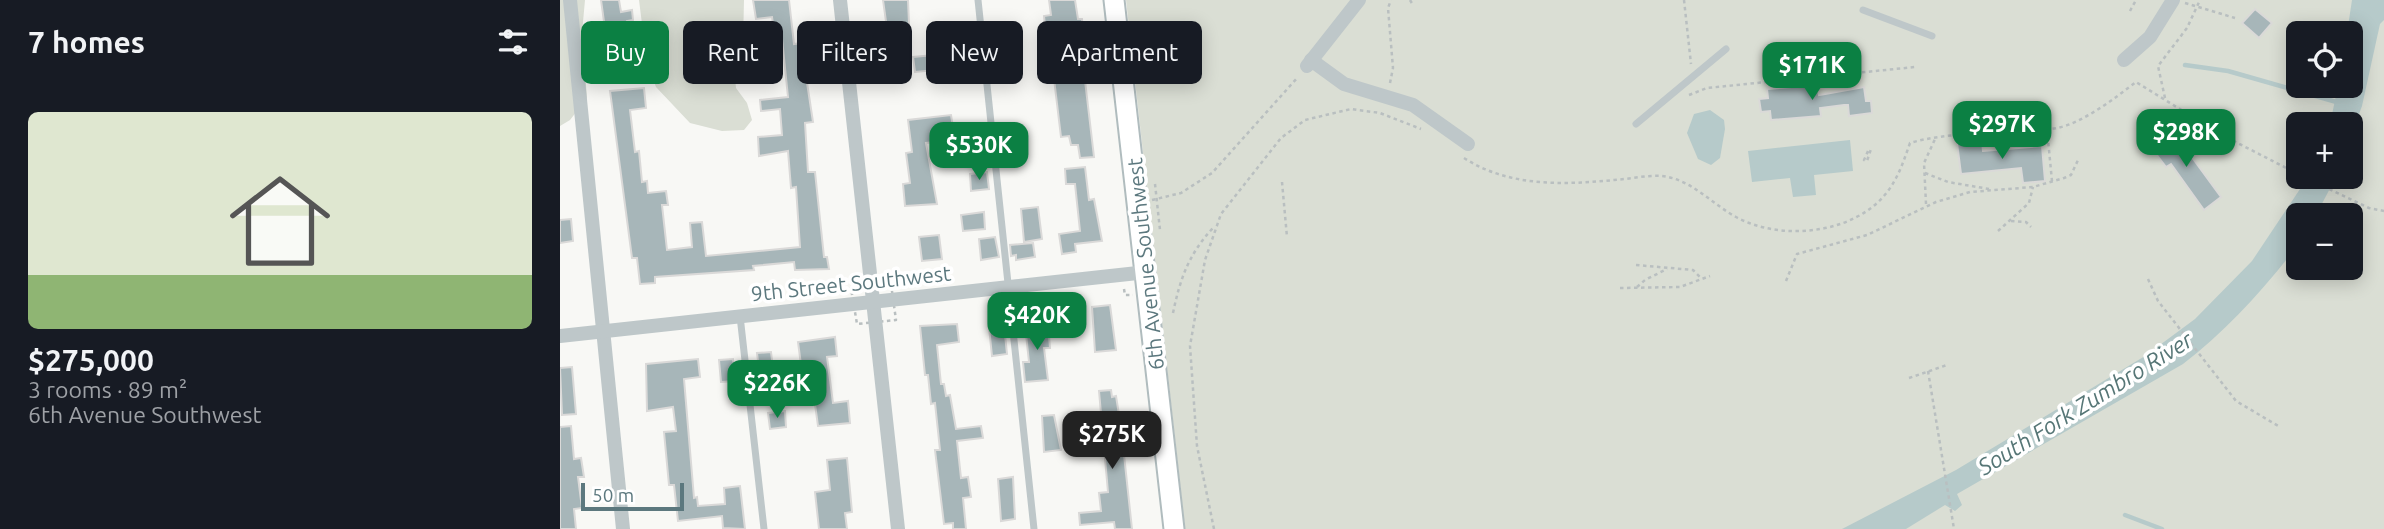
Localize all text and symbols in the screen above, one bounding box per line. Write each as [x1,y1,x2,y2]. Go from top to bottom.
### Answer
chip: Buy [581,21,669,84]
chip: Rent [683,21,783,84]
chip: Filters [797,21,912,84]
chip: New [926,21,1023,84]
chip: Apartment [1037,21,1202,84]
map controls [2286,21,2363,280]
button: locate [2286,21,2363,98]
icon: filters [494,23,532,61]
text: 7 homes [28,25,145,59]
pin: $171K [1763,42,1861,102]
text: $171K [1778,52,1846,77]
pin: $297K [1953,102,2051,161]
pin: $298K [2137,110,2235,169]
text: $297K [1968,111,2036,136]
button: + [2286,112,2363,189]
text: $298K [2152,119,2220,144]
pin: $530K [930,122,1028,182]
text: $530K [945,132,1013,157]
street label: 6th Avenue Southwest [1122,157,1168,371]
icon: home [217,158,343,284]
button: − [2286,203,2363,280]
street label: 9th Street Southwest [750,261,952,305]
pin: $420K [988,292,1086,352]
text: $420K [1003,302,1071,327]
water label: South Fork Zumbro River [1972,326,2198,480]
text: $275,000 [28,343,154,377]
pin: $226K [728,360,826,420]
text: $226K [743,370,811,395]
text: 3 rooms · 89 m² [28,377,187,402]
text: 6th Avenue Southwest [28,402,262,427]
pin: $275K [1063,412,1161,471]
text: $275K [1078,421,1146,446]
scale bar [581,480,684,512]
text: 50 m [592,484,634,506]

